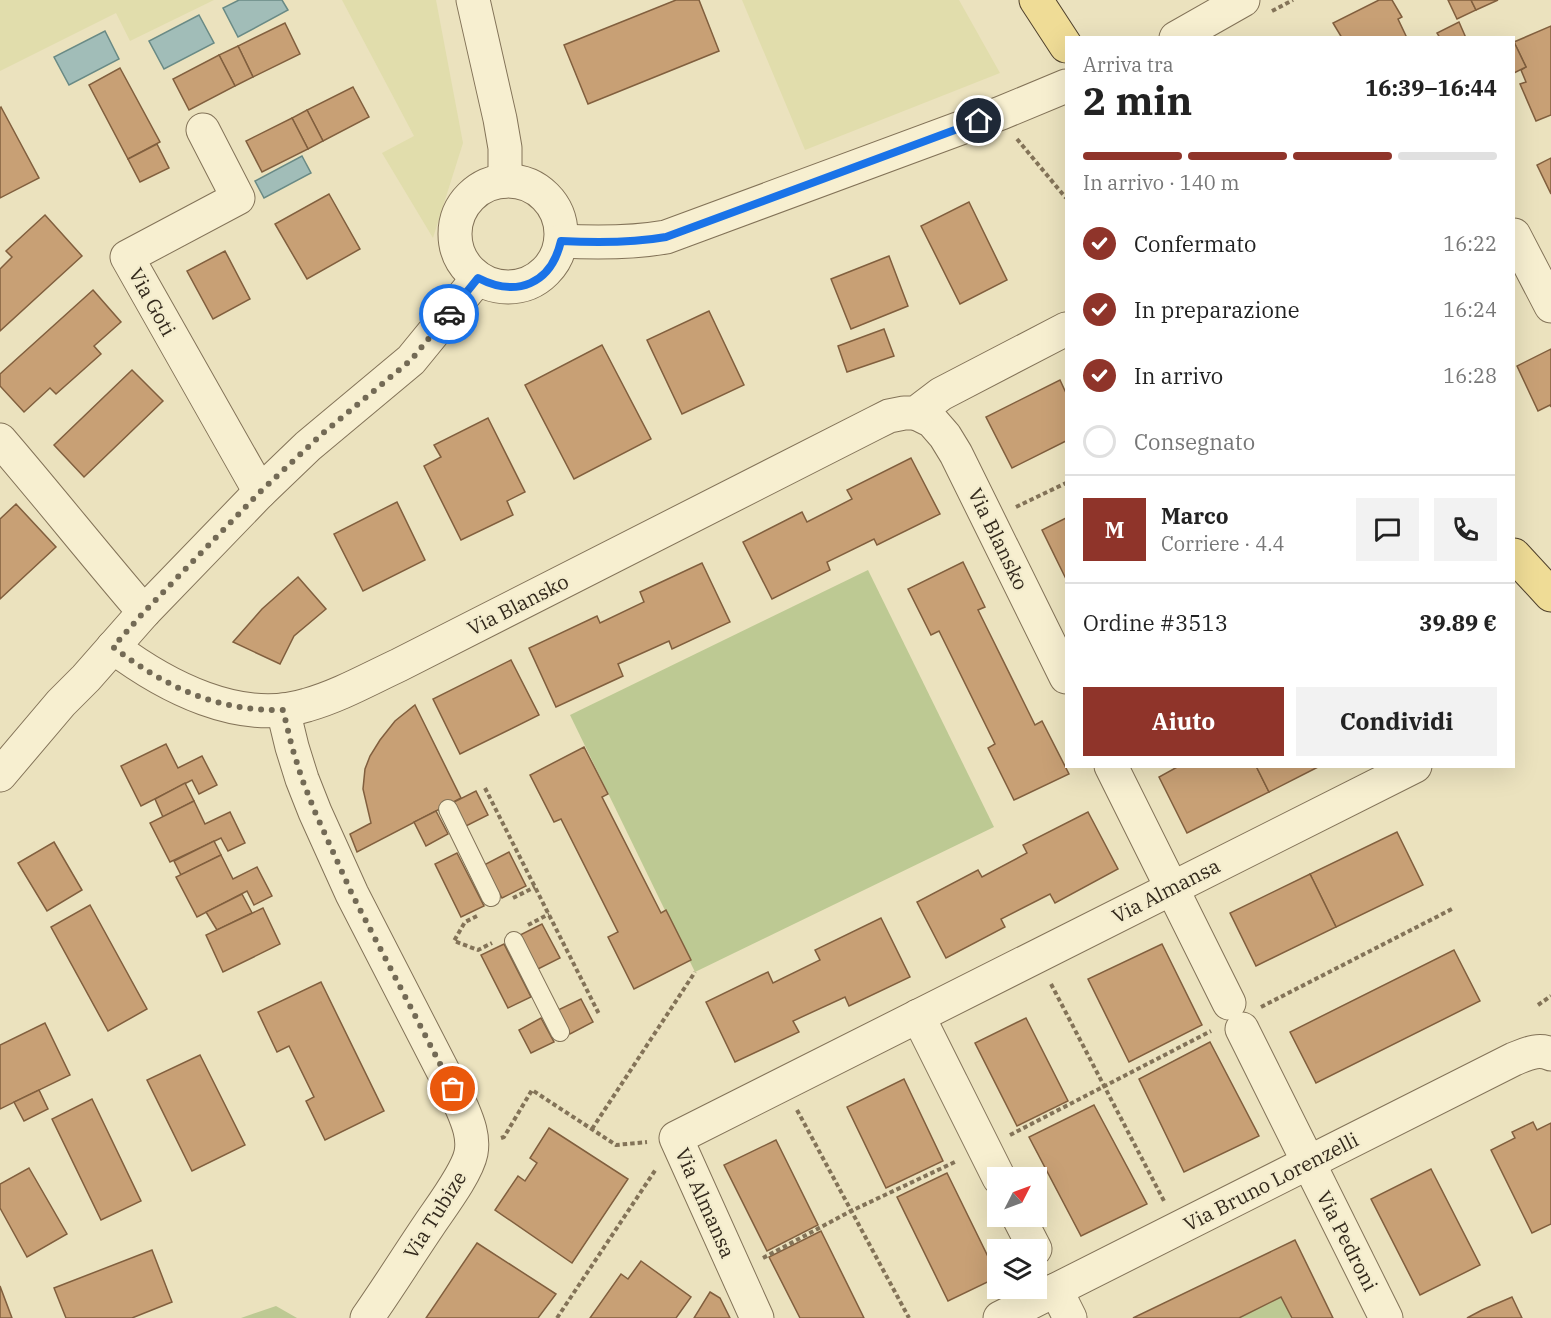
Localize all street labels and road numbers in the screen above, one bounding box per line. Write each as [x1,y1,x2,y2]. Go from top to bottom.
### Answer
street label: Via Goti [123,263,182,341]
street label: Via Blansko [962,483,1035,594]
street label: Via Blansko [463,567,573,642]
street label: Via Almansa [1107,852,1224,929]
street label: Via Bruno Lorenzelli [1179,1126,1363,1237]
street label: Via Almansa [669,1144,742,1262]
street label: Via Tubize [397,1166,472,1264]
street label: Via Pedroni [1311,1186,1384,1296]

